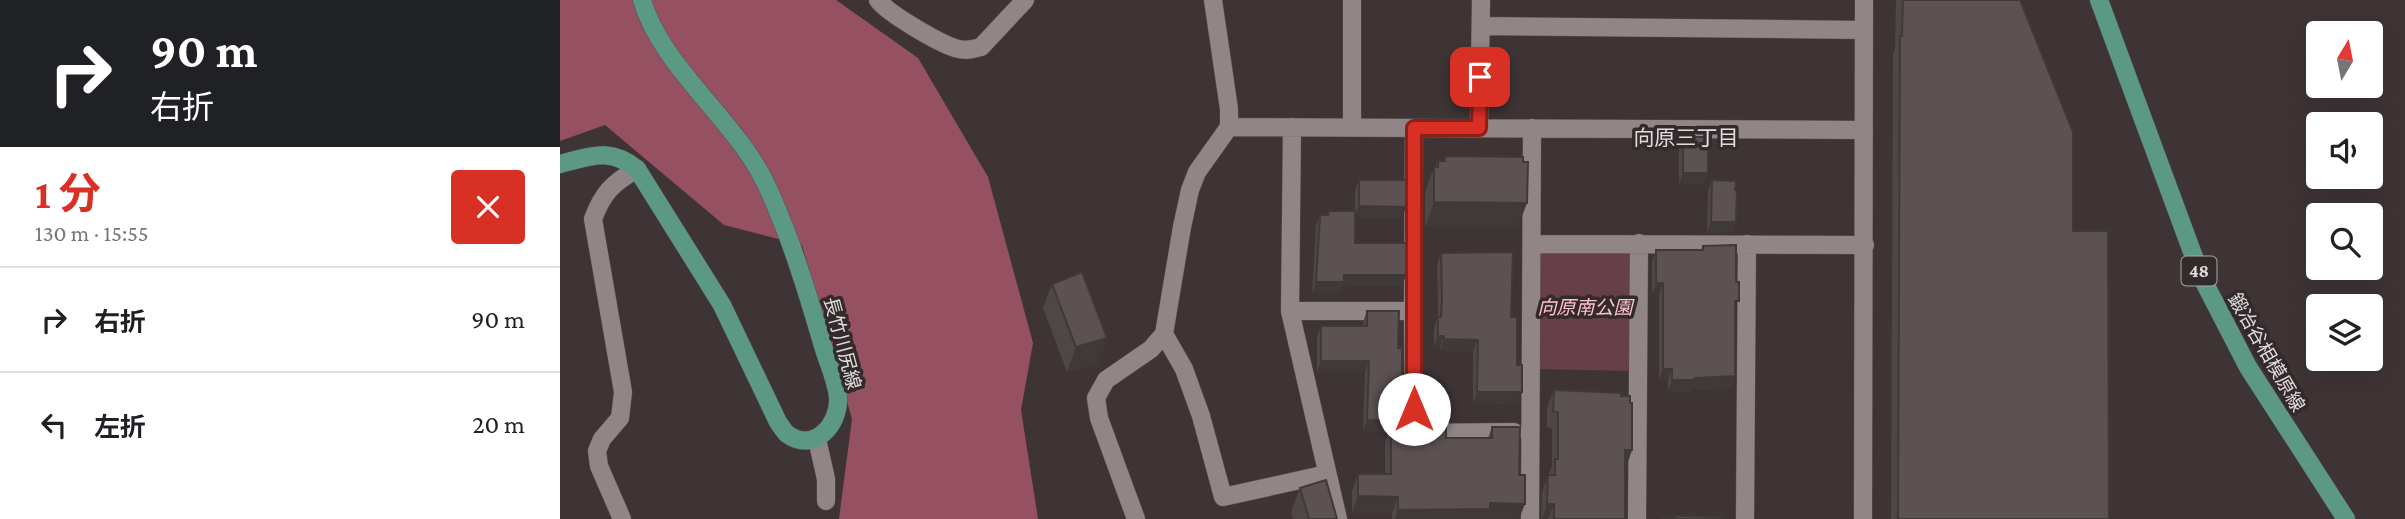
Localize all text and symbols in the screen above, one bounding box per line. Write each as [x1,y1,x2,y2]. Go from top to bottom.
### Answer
north arrow [2306,21,2384,98]
map controls [2306,21,2383,371]
text: 90 m [150,23,257,78]
icon: right [35,28,126,119]
pin [1450,47,1510,107]
icon: arrive [1461,58,1499,96]
text: 右折 [150,89,214,125]
button: sound [2306,112,2383,189]
district label: 向原三丁目 [1634,126,1739,150]
text: 1 分 [35,170,101,217]
button: close [451,170,525,244]
button: search [2306,203,2383,280]
text: 130 m · 15:55 [35,220,149,246]
road number: 48 [2182,256,2216,286]
street label: 鍛冶谷相模原線 [2224,289,2309,415]
button: layers [2306,294,2383,371]
street label: 長竹川尻線 [820,295,865,392]
park label: 向原南公園 [1537,297,1635,318]
icon: right [35,301,73,339]
text: 90 m [471,305,525,334]
text: 右折 [94,308,146,337]
position arrow [1377,372,1451,446]
icon: left [35,406,73,444]
text: 20 m [472,410,525,439]
text: 左折 [94,413,146,442]

